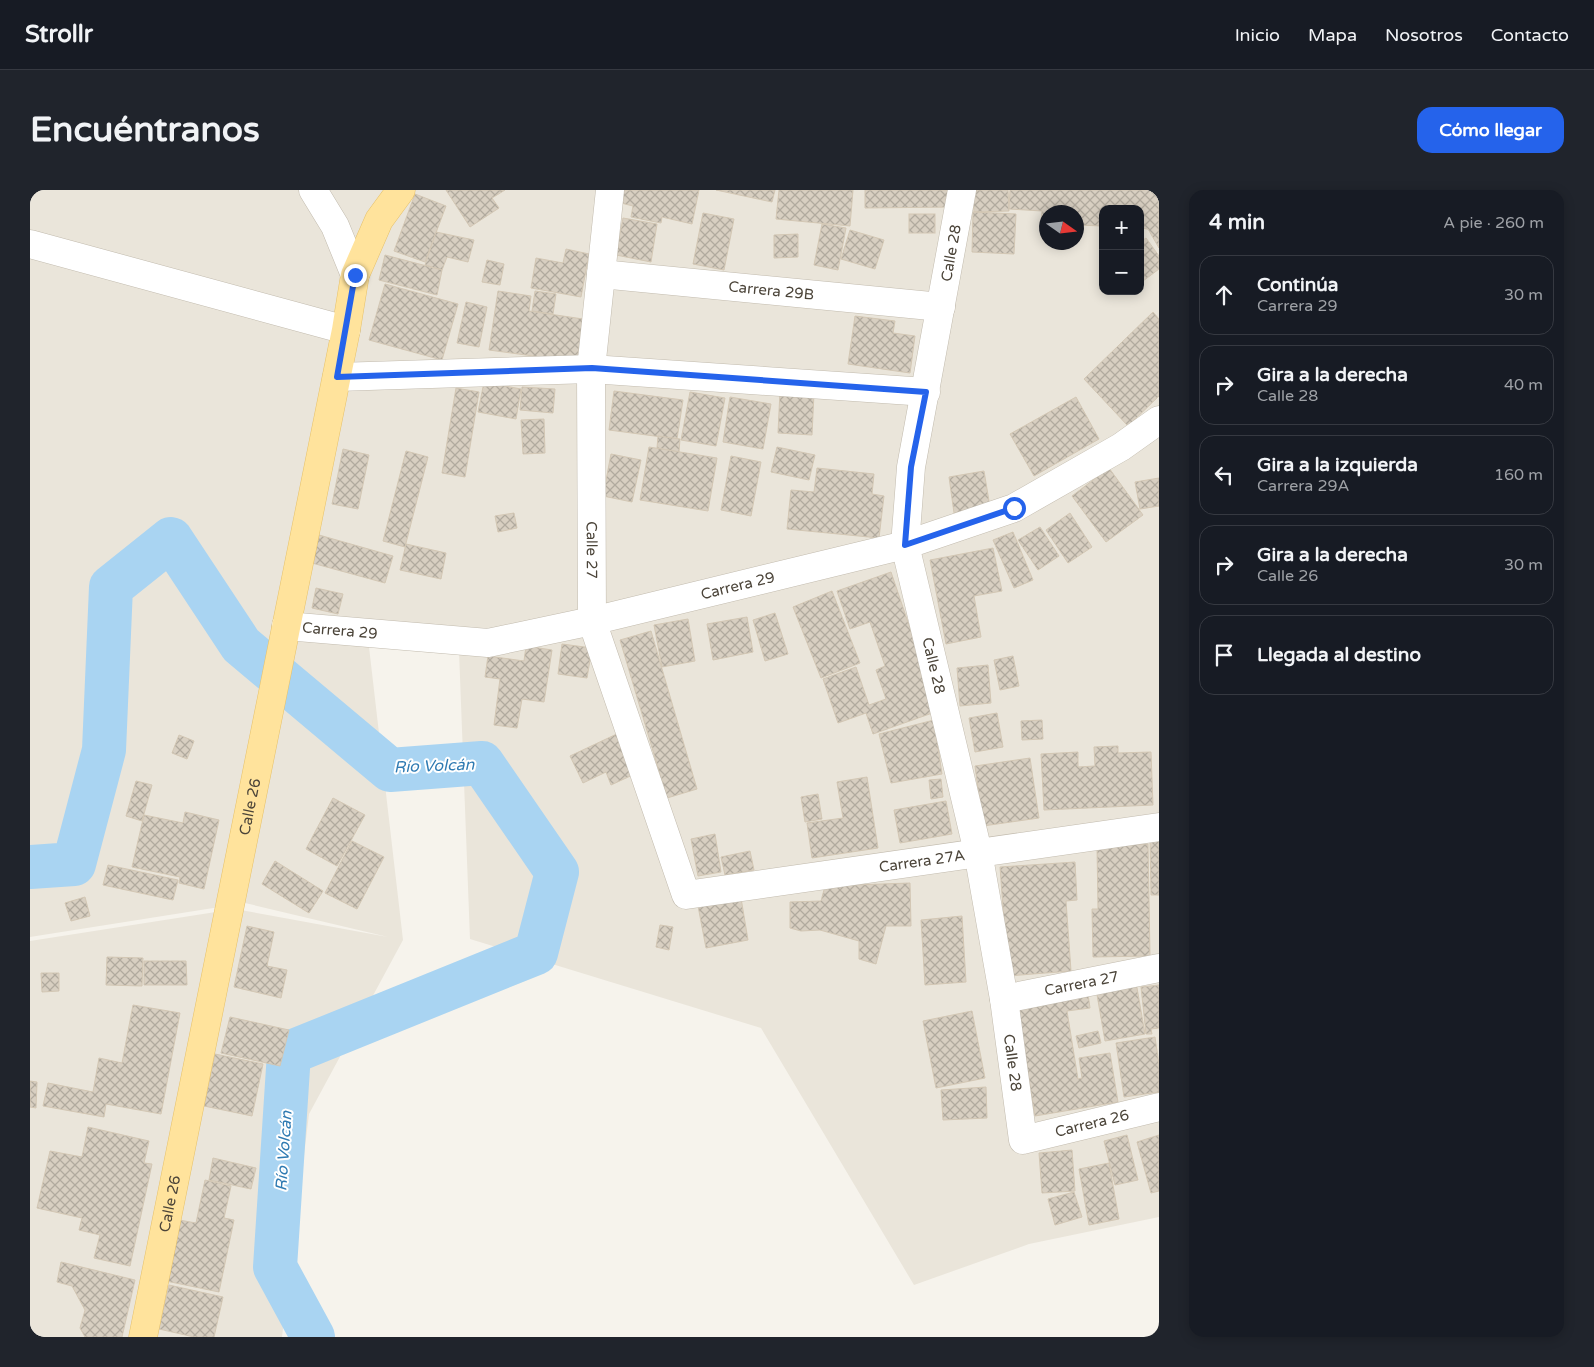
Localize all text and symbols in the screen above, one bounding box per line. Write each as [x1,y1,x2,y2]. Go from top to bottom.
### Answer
text: Strollr [25,20,93,49]
text: Inicio [1235,24,1280,46]
text: Mapa [1308,24,1357,46]
text: Nosotros [1385,24,1463,46]
text: Contacto [1491,24,1569,46]
button: Cómo llegar [1417,107,1564,153]
text: Encuéntranos [30,109,260,151]
north arrow [1039,205,1084,250]
map controls [1099,205,1144,295]
button: + [1099,205,1144,250]
text: 4 min [1209,210,1265,235]
text: A pie · 260 m [1443,213,1544,233]
street label: Calle 28 [937,223,965,283]
button: − [1099,250,1144,295]
route end [344,264,367,287]
text: Continúa [1257,274,1339,296]
street label: Carrera 29B [728,277,815,304]
icon: ahead [1210,281,1238,309]
text: 30 m [1504,285,1543,305]
text: Carrera 29 [1257,296,1338,316]
text: Gira a la derecha [1257,364,1408,386]
icon: right [1210,371,1238,399]
text: 40 m [1504,375,1543,395]
text: Calle 28 [1257,386,1318,406]
text: Gira a la izquierda [1257,454,1418,476]
icon: left [1210,461,1238,489]
text: 160 m [1494,465,1543,485]
text: Carrera 29A [1257,476,1350,496]
route start [1003,497,1026,520]
street label: Calle 27 [583,521,601,579]
text: Gira a la derecha [1257,544,1408,566]
icon: right [1210,551,1238,579]
text: 30 m [1504,555,1543,575]
text: Calle 26 [1257,566,1318,586]
street label: Carrera 29 [699,568,777,603]
street label: Carrera 29 [301,618,378,643]
street label: Calle 28 [918,636,949,696]
icon: arrive [1210,641,1238,669]
text: Llegada al destino [1257,644,1421,666]
water label: Río Volcán [393,755,476,777]
street label: Calle 26 [235,777,264,837]
street label: Carrera 27A [878,846,966,876]
street label: Carrera 27 [1043,967,1120,1000]
street label: Calle 28 [1000,1033,1025,1092]
street label: Carrera 26 [1053,1106,1131,1141]
water label: Río Volcán [271,1109,297,1192]
street label: Calle 26 [155,1174,184,1234]

